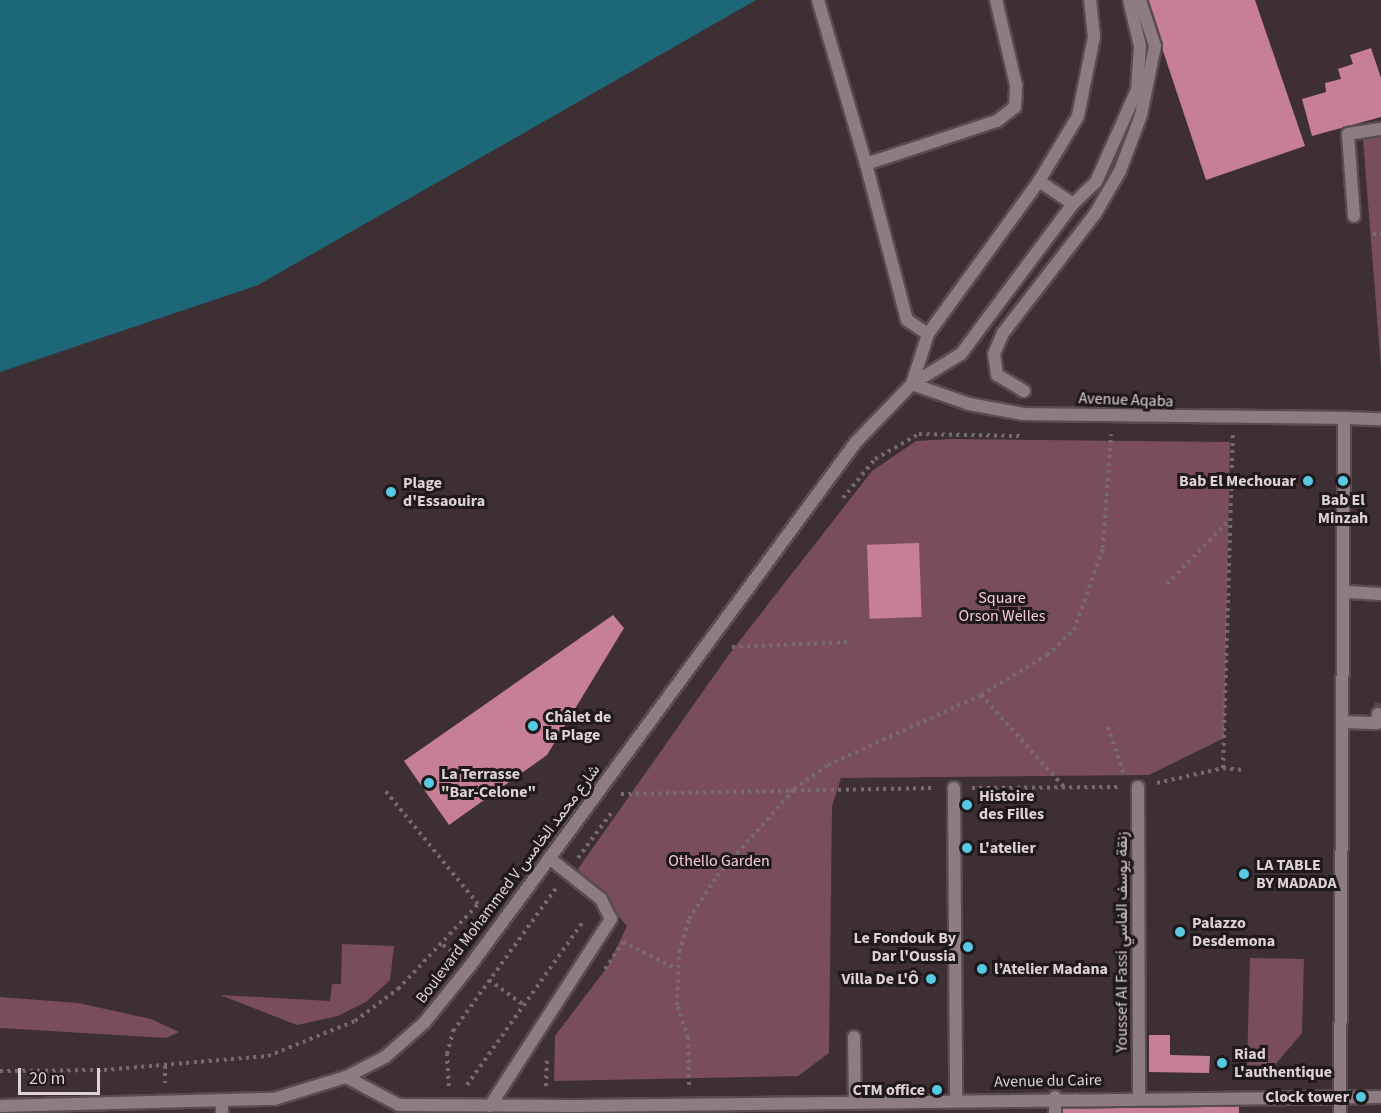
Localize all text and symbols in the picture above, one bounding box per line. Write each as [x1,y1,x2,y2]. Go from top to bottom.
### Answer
street label: Avenue Aqaba [1078,389,1174,411]
place label: Bab El Mechouar [1179,471,1296,491]
place label: Plage d'Essaouira [403,473,485,511]
marker: Bab El Mechouar [1301,474,1315,488]
marker: Bab El Minzah [1336,474,1350,488]
marker: Plage d'Essaouira [384,485,398,499]
place label: Bab El Minzah [1318,490,1368,528]
park label: Square Orson Welles [959,588,1045,626]
place label: Châlet de la Plage [545,707,611,745]
marker: Châlet de la Plage [526,719,540,733]
street label: Boulevard Mohammed V شارع محمد الخامس [412,761,604,1007]
place label: La Terrasse "Bar-Celone" [441,764,536,802]
marker: La Terrasse "Bar-Celone" [422,776,436,790]
place label: Histoire des Filles [979,786,1044,824]
marker: Histoire des Filles [960,798,974,812]
street label: Youssef Al Fassi زنقة يوسف الفاسي [1112,832,1132,1052]
place label: L'atelier [979,838,1036,858]
marker: L'atelier [960,841,974,855]
park label: Othello Garden [668,851,770,871]
place label: LA TABLE BY MADADA [1256,855,1337,893]
marker: LA TABLE BY MADADA [1237,867,1251,881]
place label: Palazzo Desdemona [1192,913,1275,951]
marker: Palazzo Desdemona [1173,925,1187,939]
place label: Le Fondouk By Dar l'Oussia [853,928,956,966]
marker: Le Fondouk By Dar l'Oussia [961,940,975,954]
place label: l’Atelier Madana [994,959,1108,979]
marker: l’Atelier Madana [975,962,989,976]
place label: Villa De L'Ô [841,969,919,989]
marker: Villa De L'Ô [924,972,938,986]
place label: Riad L'authentique [1234,1044,1332,1082]
scale bar [21,1056,104,1094]
marker: Riad L'authentique [1215,1056,1229,1070]
text: 20 m [29,1066,65,1091]
street label: Avenue du Caire [994,1070,1102,1092]
place label: CTM office [853,1080,925,1100]
marker: CTM office [930,1083,944,1097]
place label: Clock tower [1265,1087,1349,1107]
marker: Clock tower [1354,1090,1368,1104]

